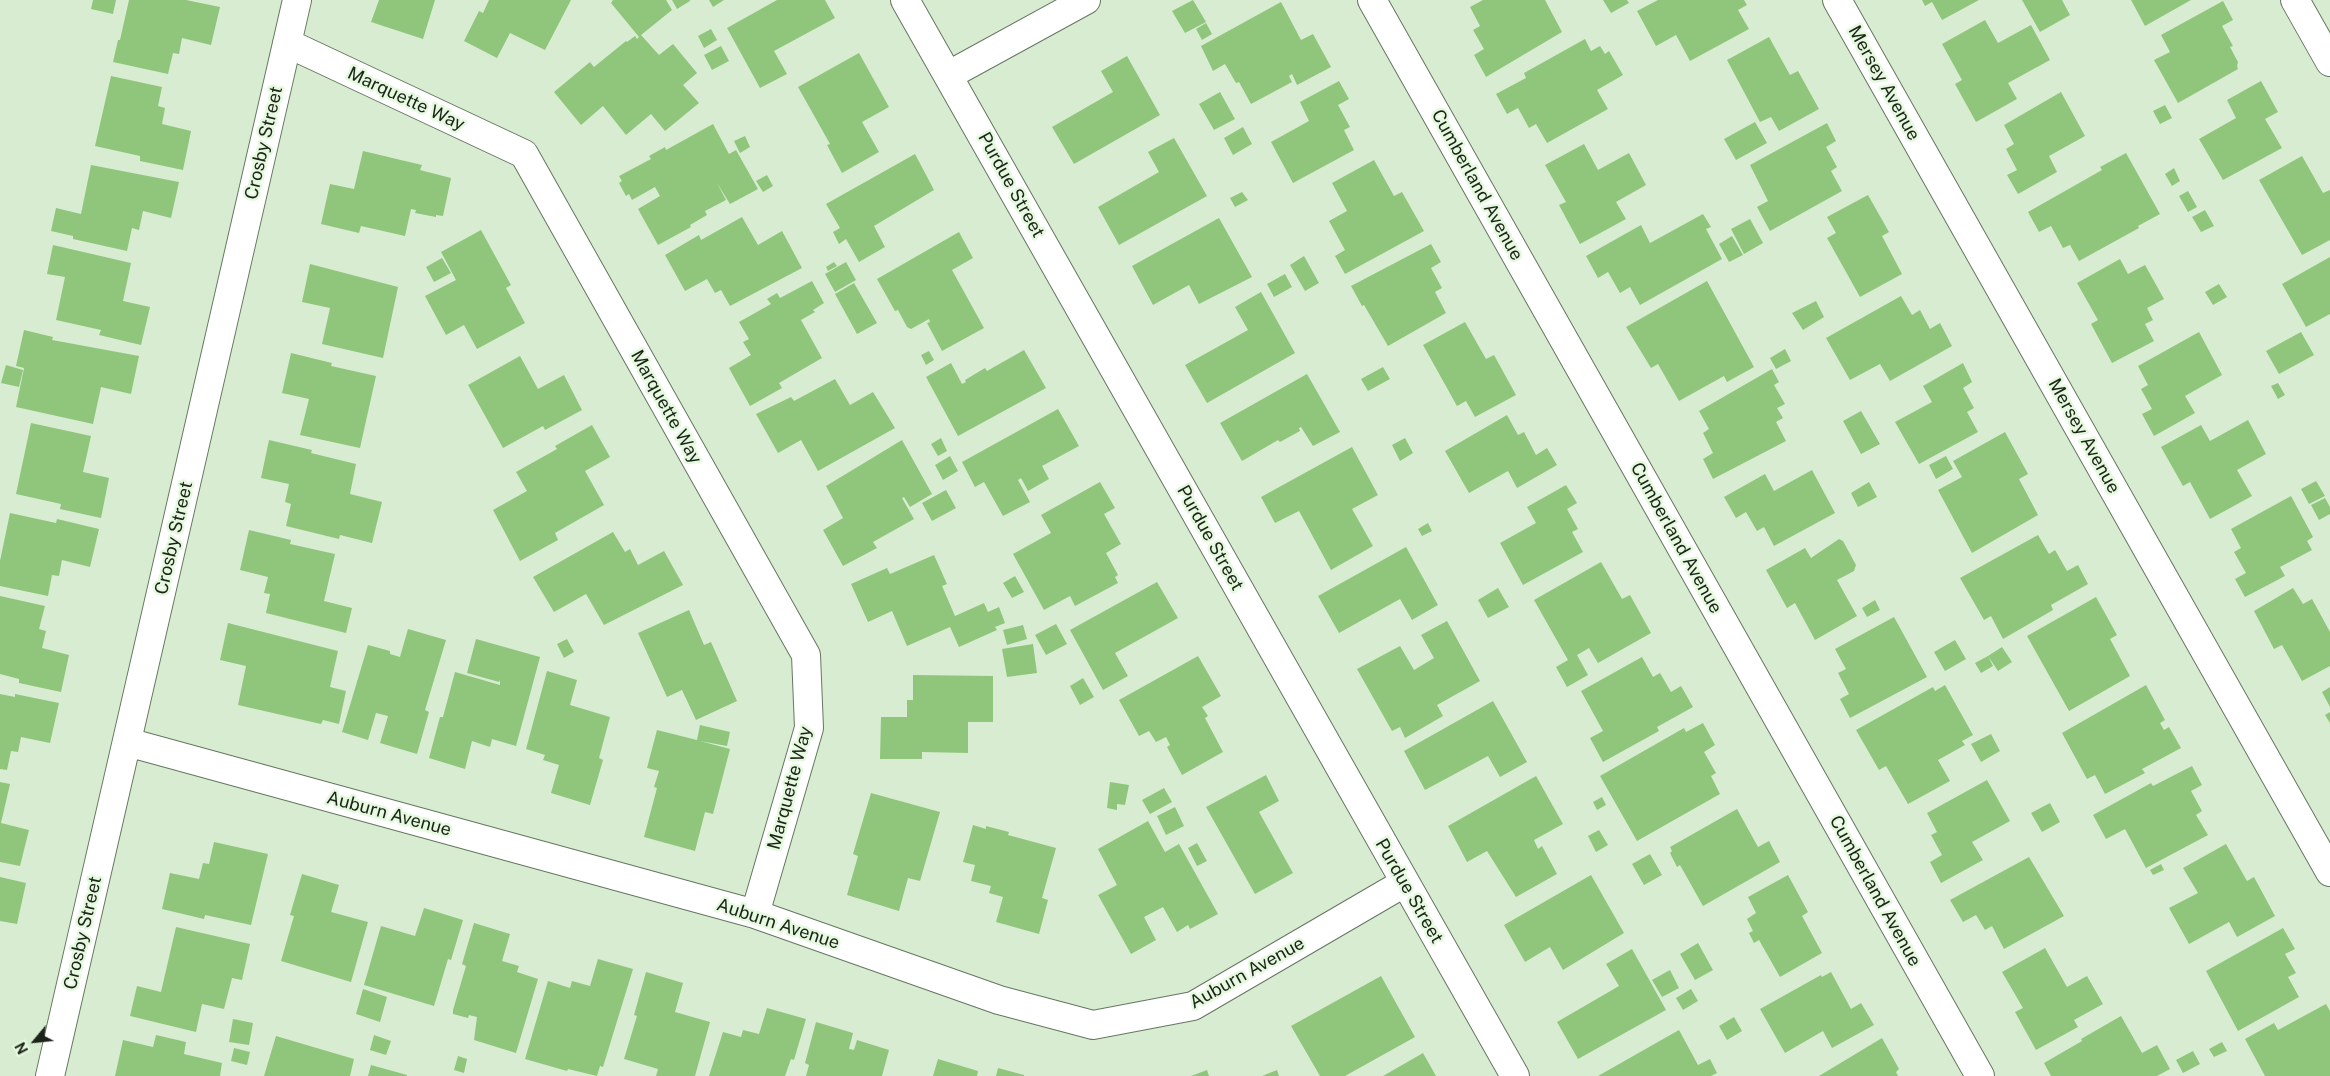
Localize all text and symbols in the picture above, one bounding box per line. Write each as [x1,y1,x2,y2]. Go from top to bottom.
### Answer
street label: Mersey Avenue [1844,22,1924,144]
street label: Marquette Way [344,62,468,136]
street label: Crosby Street [240,84,288,202]
street label: Cumberland Avenue [1427,106,1527,264]
street label: Purdue Street [973,129,1049,241]
street label: Marquette Way [626,346,706,468]
street label: Mersey Avenue [2044,375,2124,497]
street label: Cumberland Avenue [1626,459,1726,617]
street label: Crosby Street [150,479,198,597]
street label: Purdue Street [1172,482,1248,594]
street label: Marquette Way [763,724,817,852]
street label: Auburn Avenue [324,787,454,841]
street label: Cumberland Avenue [1825,812,1925,970]
street label: Purdue Street [1370,835,1448,947]
street label: Crosby Street [59,874,107,992]
street label: Auburn Avenue [714,894,842,954]
street label: Auburn Avenue [1186,933,1308,1013]
north arrow [10,1016,60,1066]
text: N [12,1039,31,1057]

